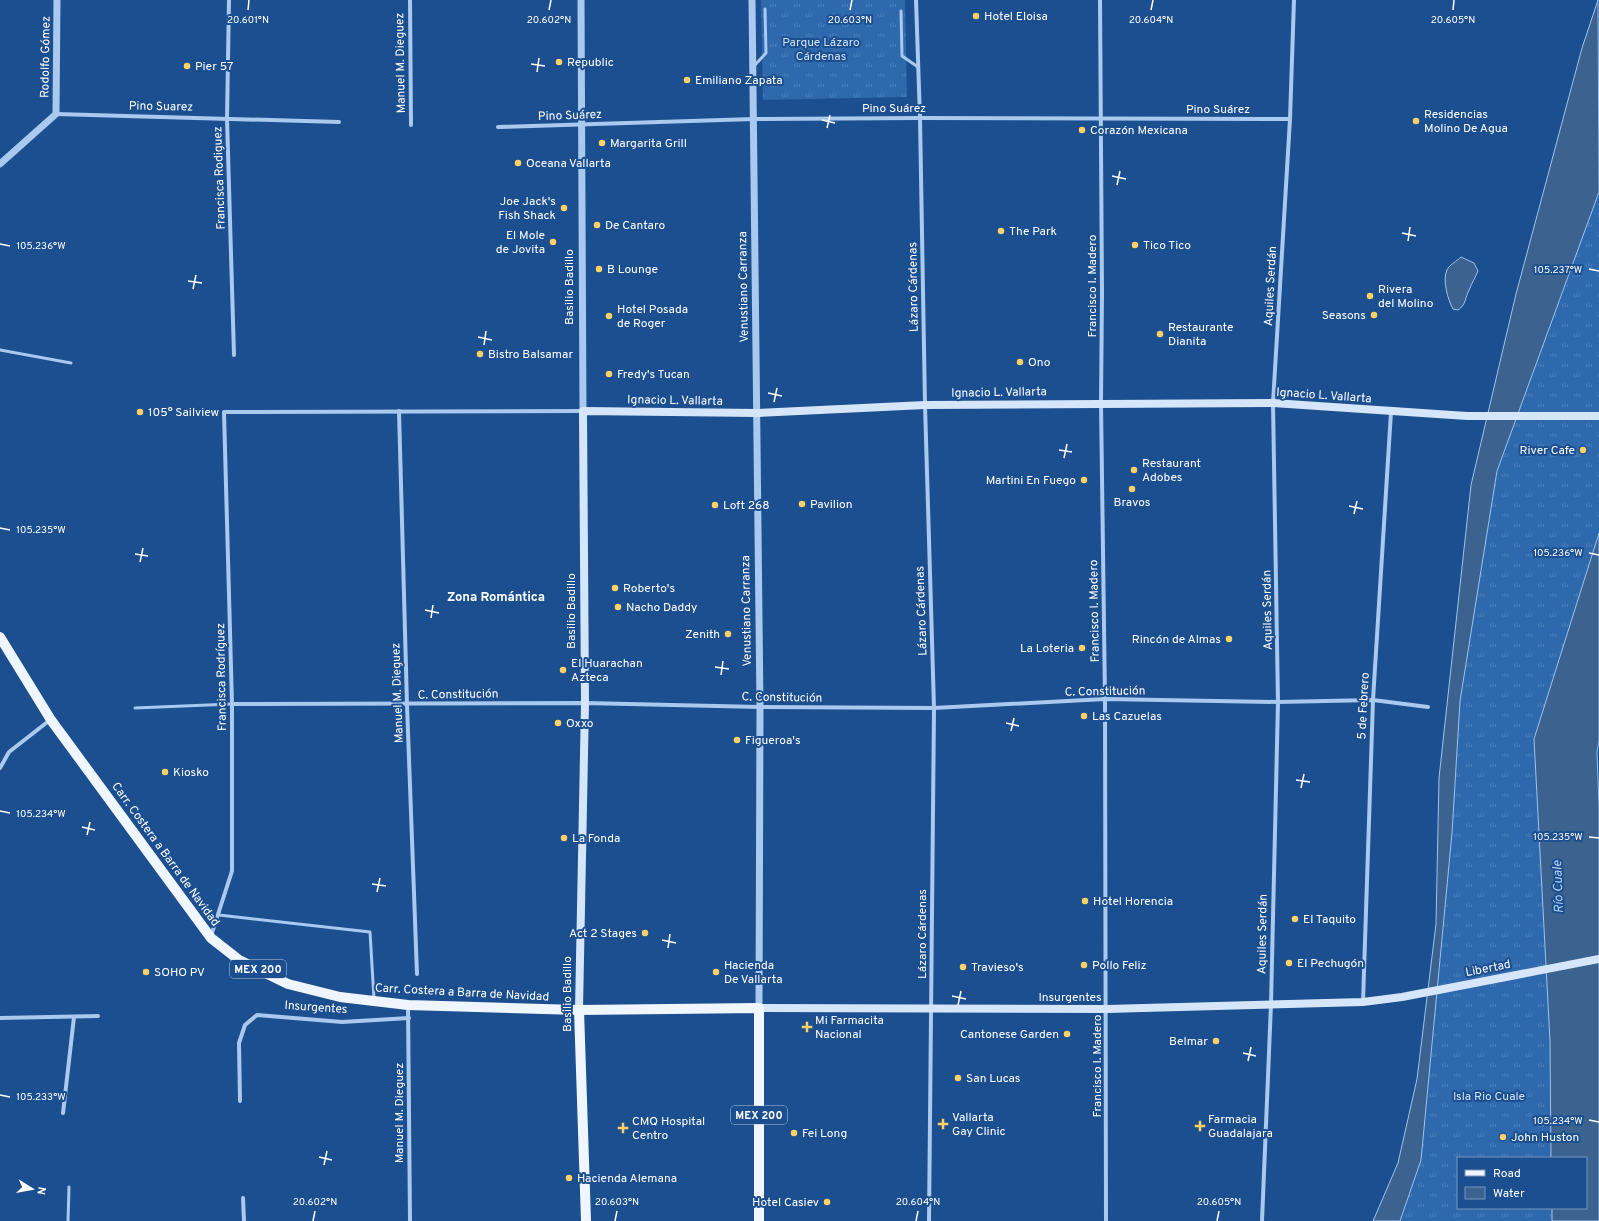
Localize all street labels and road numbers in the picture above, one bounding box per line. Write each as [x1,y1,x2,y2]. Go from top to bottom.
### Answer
street label: Manuel M. Dieguez [392,13,410,113]
street label: Rodolfo Gómez [37,16,55,98]
street label: Pino Suarez [129,98,193,116]
street label: Pino Suárez [862,101,926,117]
street label: Pino Suárez [1186,102,1250,118]
street label: Pino Suárez [538,107,602,125]
street label: Francisca Rodiguez [210,126,230,230]
street label: Venustiano Carranza [735,231,753,343]
street label: Francisco I. Madero [1085,234,1101,337]
street label: Lázaro Cárdenas [905,242,923,332]
street label: Aquiles Serdán [1261,246,1281,327]
street label: Basilio Badillo [562,249,578,325]
street label: Ignacio L. Vallarta [951,384,1047,402]
street label: Ignacio L. Vallarta [1276,385,1372,407]
street label: Ignacio L. Vallarta [627,392,723,410]
street label: Venustiano Carranza [738,555,756,667]
street label: Francisco I. Madero [1086,559,1104,663]
street label: Lázaro Cárdenas [912,566,932,656]
street label: Aquiles Serdán [1259,570,1277,650]
street label: Basilio Badillo [564,573,580,649]
street label: Francisca Rodríguez [213,623,231,731]
street label: Manuel M. Dieguez [388,642,408,743]
street label: 5 de Febrero [1354,672,1374,740]
street label: C. Constitución [1064,683,1146,701]
street label: C. Constitución [417,686,499,704]
street label: C. Constitución [741,689,823,707]
street label: Carr. Costera a Barra de Navidad [107,779,223,930]
street label: Lázaro Cárdenas [915,889,931,979]
street label: Aquiles Serdán [1254,894,1272,974]
street label: Basilio Badillo [560,956,576,1032]
street label: Libertad [1464,957,1512,981]
road number: MEX 200 [230,960,286,978]
street label: Carr. Costera a Barra de Navidad [374,980,549,1006]
street label: Insurgentes [1038,990,1102,1006]
street label: Insurgentes [284,998,348,1018]
street label: Francisco I. Madero [1090,1014,1106,1117]
street label: Manuel M. Dieguez [392,1063,408,1163]
road number: MEX 200 [731,1106,787,1124]

